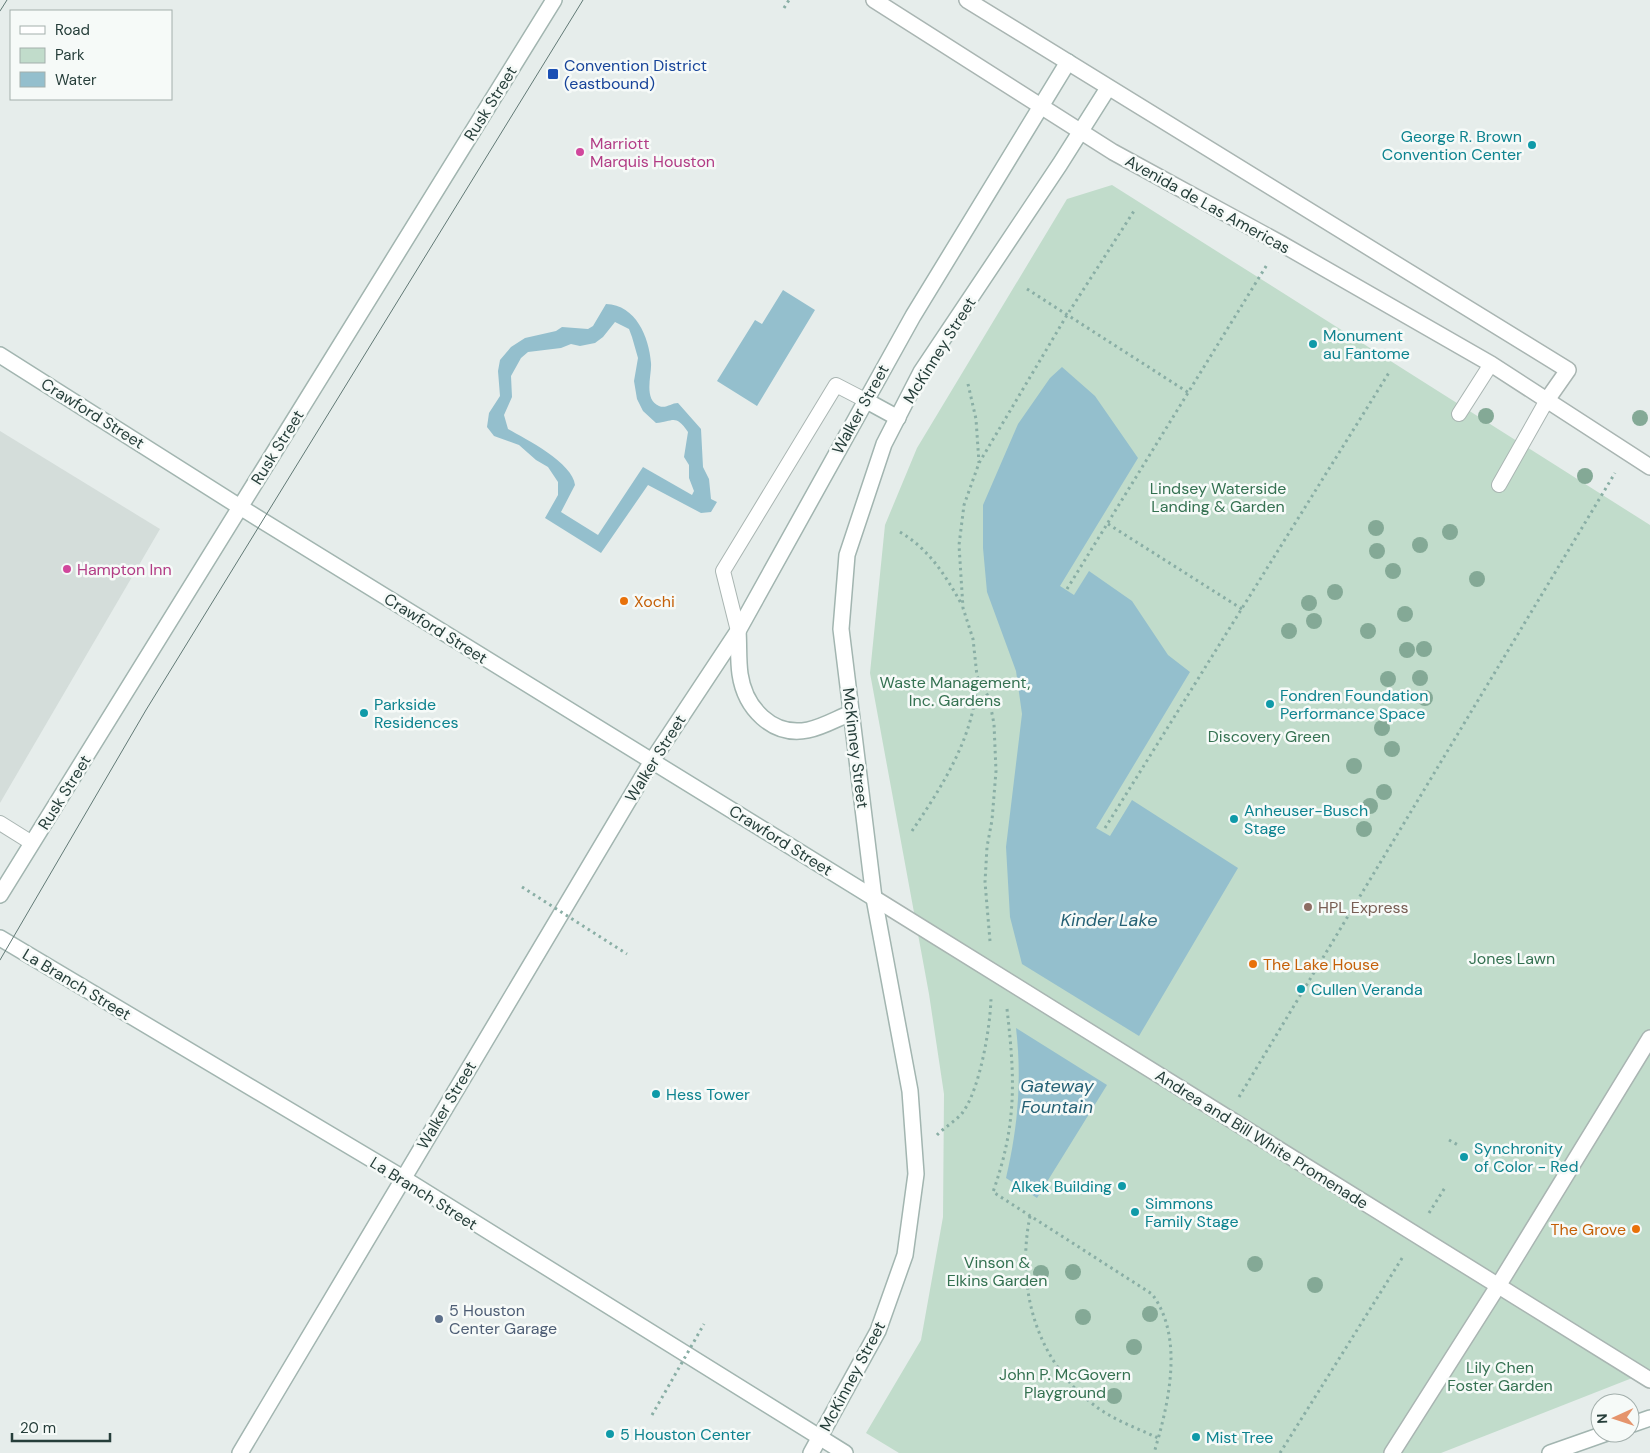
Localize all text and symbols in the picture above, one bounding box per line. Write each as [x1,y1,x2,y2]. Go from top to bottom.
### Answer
legend [10,10,172,100]
text: Road [55,20,90,40]
text: Park [55,45,85,65]
place label: Convention District (eastbound) [564,55,707,94]
street label: Rusk Street [459,62,522,145]
marker: Convention District (eastbound) [546,67,560,81]
text: Water [55,70,97,90]
place label: George R. Brown Convention Center [1382,126,1522,165]
place label: Marriott Marquis Houston [590,133,715,172]
marker: George R. Brown Convention Center [1526,139,1538,151]
marker: Marriott Marquis Houston [574,146,586,158]
street label: Avenida de Las Americas [1122,150,1294,259]
street label: McKinney Street [898,293,981,407]
place label: Monument au Fantome [1323,325,1410,364]
marker: Monument au Fantome [1307,338,1319,350]
street label: Walker Street [827,361,894,458]
street label: Crawford Street [37,373,148,454]
street label: Rusk Street [246,406,309,489]
park label: Lindsey Waterside Landing & Garden [1150,478,1286,517]
place label: Hampton Inn [77,559,172,580]
marker: Hampton Inn [61,563,73,575]
street label: Crawford Street [380,588,491,669]
place label: Xochi [634,591,675,612]
marker: Xochi [618,595,630,607]
park label: Waste Management, Inc. Gardens [880,672,1030,711]
place label: Fondren Foundation Performance Space [1280,685,1428,724]
street label: McKinney Street [838,687,873,810]
place label: Parkside Residences [374,694,459,733]
marker: Fondren Foundation Performance Space [1264,698,1276,710]
marker: Parkside Residences [358,707,370,719]
street label: Walker Street [620,711,691,806]
park label: Discovery Green [1208,726,1330,747]
street label: Rusk Street [33,751,96,834]
street label: Crawford Street [725,800,836,881]
place label: Anheuser-Busch Stage [1244,800,1368,839]
marker: Anheuser-Busch Stage [1228,813,1240,825]
place label: HPL Express [1318,897,1409,918]
marker: HPL Express [1302,901,1314,913]
water label: Kinder Lake [1061,908,1157,932]
street label: La Branch Street [19,944,135,1025]
park label: Jones Lawn [1469,948,1555,969]
place label: The Lake House [1263,954,1379,975]
marker: The Lake House [1247,958,1259,970]
place label: Cullen Veranda [1311,979,1423,1000]
marker: Cullen Veranda [1295,983,1307,995]
street label: Walker Street [412,1057,481,1153]
street label: Andrea and Bill White Promenade [1151,1065,1372,1214]
water label: Gateway Fountain [1020,1074,1095,1119]
place label: Hess Tower [666,1084,750,1105]
marker: Hess Tower [650,1088,662,1100]
place label: Synchronity of Color - Red [1474,1138,1578,1177]
marker: Synchronity of Color - Red [1458,1151,1470,1163]
street label: La Branch Street [366,1152,481,1235]
place label: Alkek Building [1011,1176,1112,1197]
marker: Alkek Building [1116,1180,1128,1192]
place label: Simmons Family Stage [1145,1193,1239,1232]
marker: Simmons Family Stage [1129,1206,1141,1218]
place label: The Grove [1551,1219,1626,1240]
marker: The Grove [1630,1223,1642,1235]
park label: Vinson & Elkins Garden [947,1252,1047,1291]
place label: 5 Houston Center Garage [449,1300,557,1339]
marker: 5 Houston Center Garage [433,1313,445,1325]
street label: McKinney Street [815,1318,890,1435]
park label: Lily Chen Foster Garden [1447,1357,1553,1396]
park label: John P. McGovern Playground [999,1364,1131,1403]
north arrow [1590,1393,1640,1443]
scale bar [12,1410,110,1442]
text: N [1593,1413,1611,1424]
text: 20 m [20,1418,56,1438]
place label: 5 Houston Center [620,1424,751,1445]
place label: Mist Tree [1206,1427,1273,1448]
marker: 5 Houston Center [604,1428,616,1440]
marker: Mist Tree [1190,1431,1202,1443]

